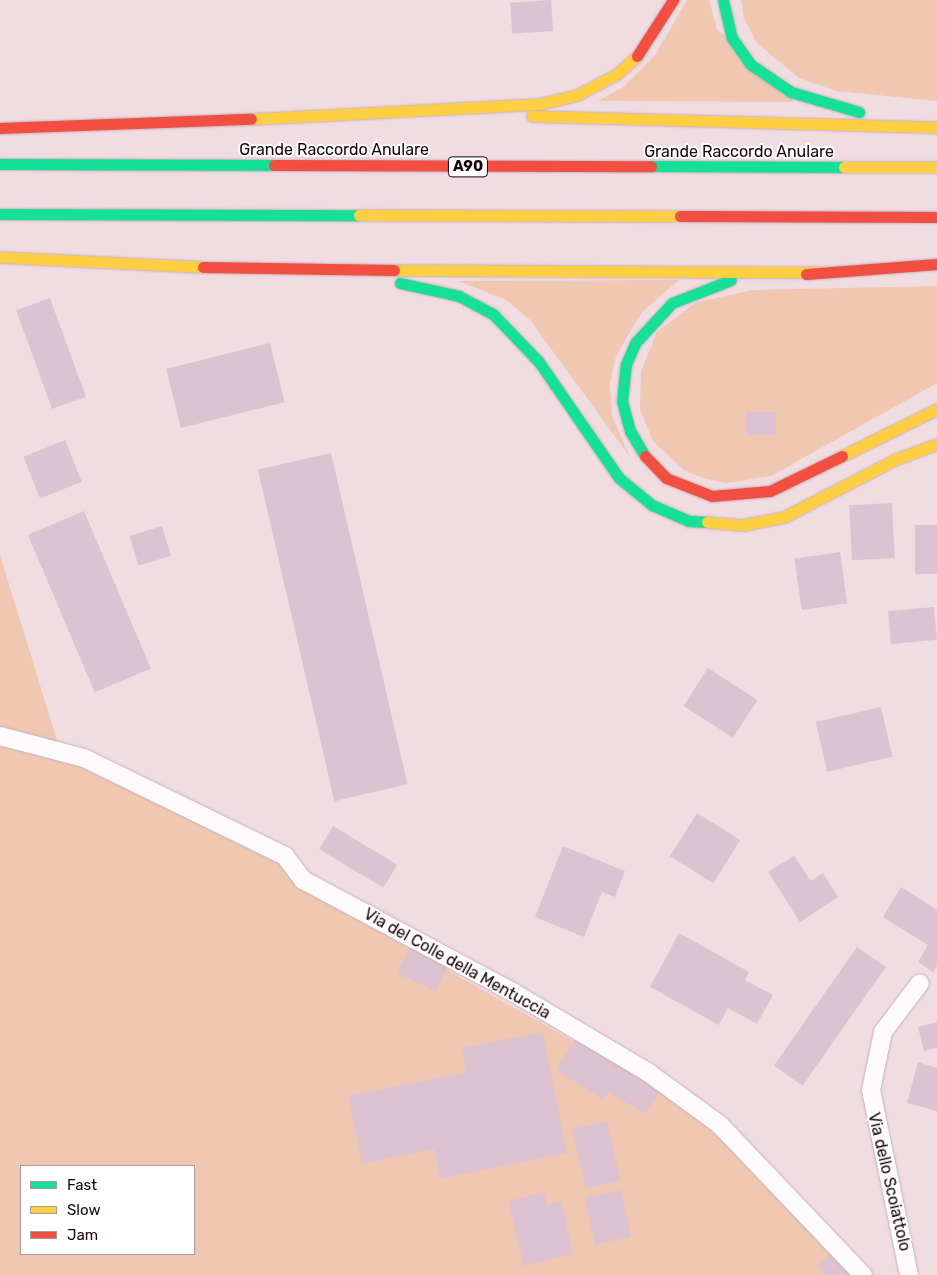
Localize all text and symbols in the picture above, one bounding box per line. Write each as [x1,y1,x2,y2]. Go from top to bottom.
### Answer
street label: Grande Raccordo Anulare [239,140,429,160]
street label: Grande Raccordo Anulare [644,142,834,162]
road number: A90 [447,154,489,180]
street label: Via del Colle della Mentuccia [360,905,554,1023]
street label: Via dello Scoiattolo [864,1111,914,1253]
legend [20,1165,195,1255]
text: Fast [67,1176,97,1194]
text: Slow [67,1201,100,1219]
text: Jam [67,1226,98,1244]

